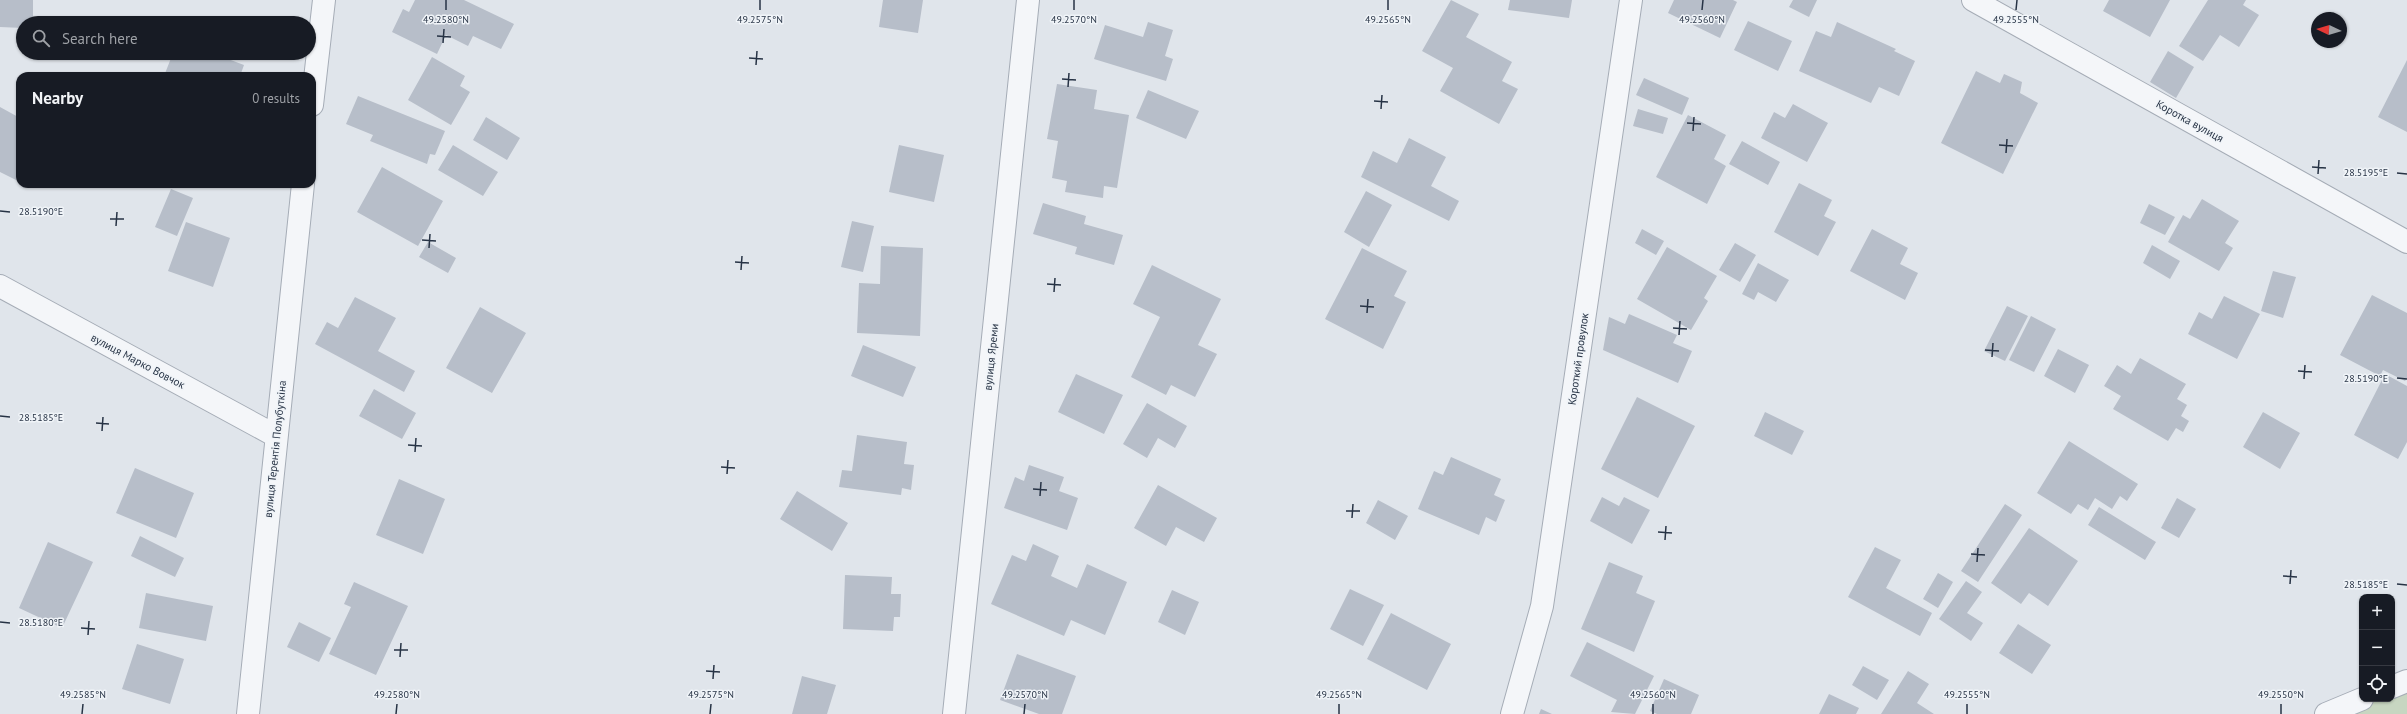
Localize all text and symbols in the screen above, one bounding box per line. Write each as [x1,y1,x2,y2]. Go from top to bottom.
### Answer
north arrow [2311,12,2347,48]
text: 49.2580°N [423,13,469,26]
text: 49.2575°N [737,13,783,26]
text: 49.2570°N [1051,13,1097,26]
text: 49.2565°N [1365,13,1411,26]
text: 49.2560°N [1679,13,1725,26]
text: 49.2555°N [1993,13,2039,26]
search box [16,16,316,60]
icon: search [30,27,52,49]
text: Search here [62,29,138,48]
text: Nearby [32,87,83,109]
text: 0 results [252,90,300,107]
street label: Коротка вулиця [2154,97,2226,145]
text: 28.5195°E [2344,166,2388,179]
text: 28.5190°E [19,205,63,218]
street label: Короткий провулок [1565,311,1592,406]
street label: вулиця Яреми [981,323,1001,391]
street label: вулиця Марко Вовчок [89,330,188,392]
text: 28.5190°E [2344,372,2388,385]
street label: вулиця Терентія Полубуткіна [261,380,289,518]
text: 28.5185°E [19,411,63,424]
text: 28.5185°E [2344,578,2388,591]
map controls [2359,594,2395,702]
button: + [2359,594,2395,630]
text: 28.5180°E [19,616,63,629]
button: − [2359,630,2395,666]
button: locate [2359,666,2395,702]
text: 49.2585°N [60,688,106,701]
text: 49.2580°N [374,688,420,701]
text: 49.2575°N [688,688,734,701]
text: 49.2570°N [1002,688,1048,701]
text: 49.2565°N [1316,688,1362,701]
text: 49.2560°N [1630,688,1676,701]
text: 49.2555°N [1944,688,1990,701]
text: 49.2550°N [2258,688,2304,701]

